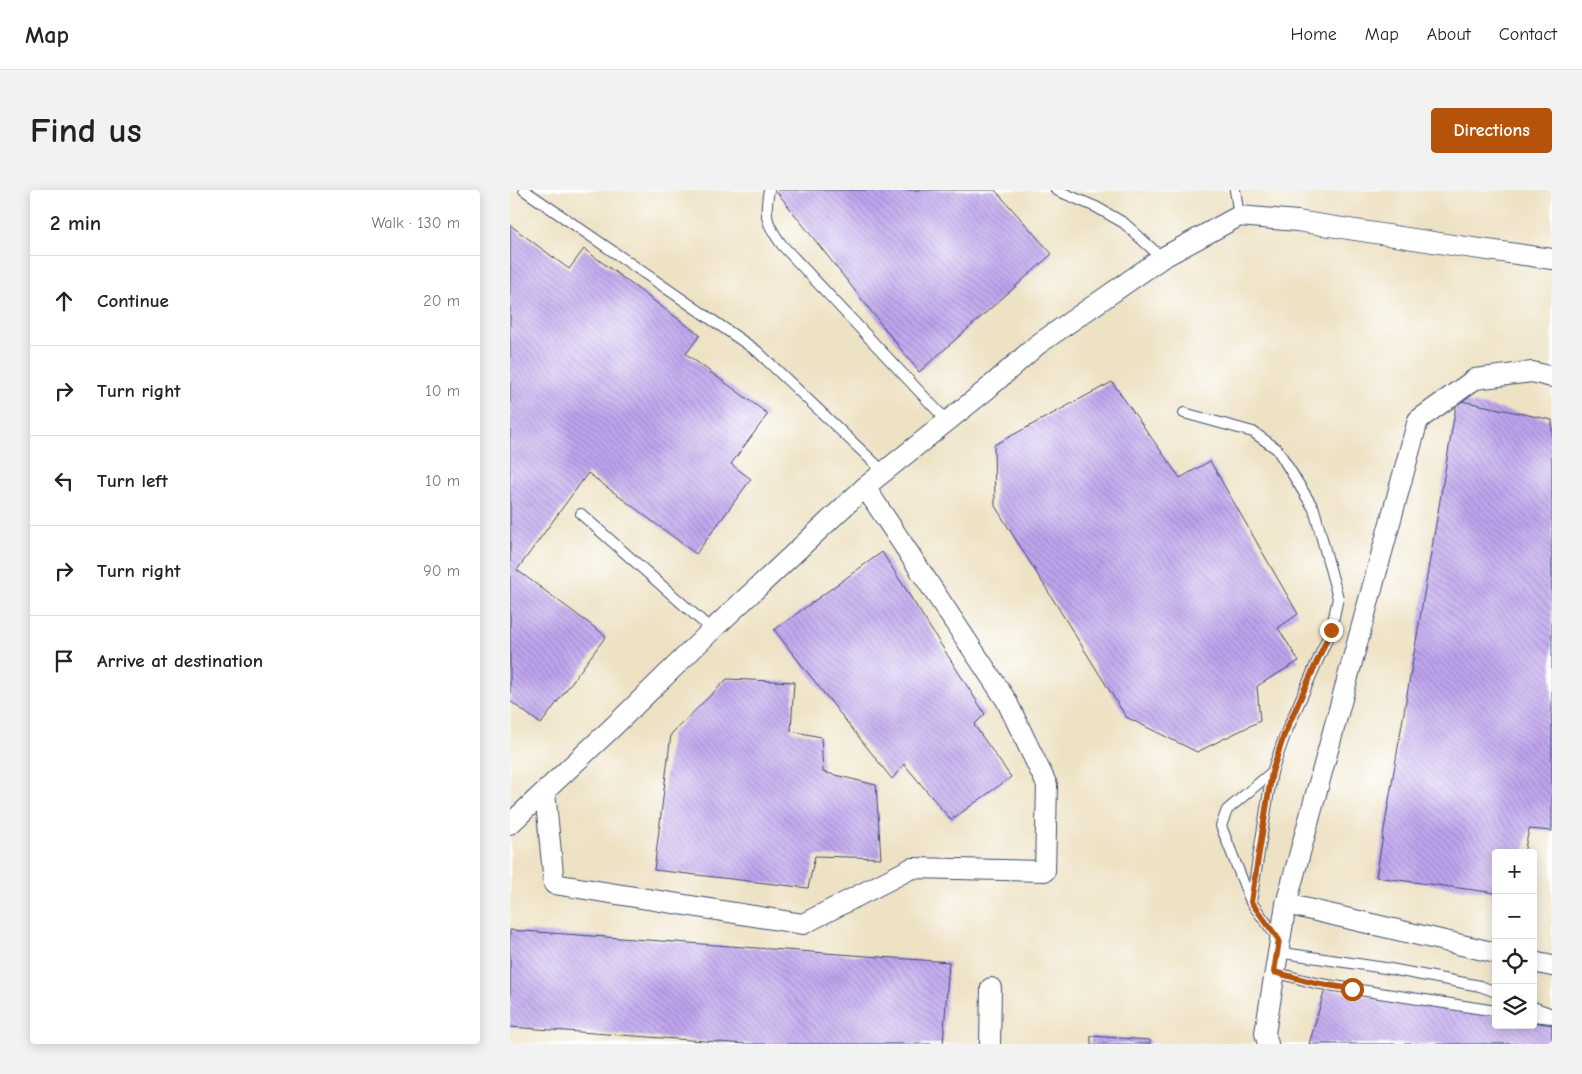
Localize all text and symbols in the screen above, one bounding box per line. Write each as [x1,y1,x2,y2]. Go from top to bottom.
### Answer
text: Map [25,21,69,49]
text: Home [1290,24,1337,45]
text: Map [1365,24,1399,45]
text: About [1427,24,1471,45]
text: Contact [1499,24,1557,45]
button: Directions [1431,108,1552,153]
text: Find us [30,110,142,151]
text: 2 min [50,211,101,235]
text: Walk · 130 m [371,214,460,232]
icon: ahead [50,287,78,315]
text: Continue [97,290,169,312]
text: 20 m [423,292,460,310]
icon: right [50,377,78,405]
text: Turn right [97,380,181,402]
text: 10 m [425,382,460,400]
icon: left [50,467,78,495]
text: Turn left [97,470,168,492]
text: 10 m [425,472,460,490]
icon: right [50,557,78,585]
text: Turn right [97,560,181,582]
text: 90 m [423,562,460,580]
route end [1320,619,1343,642]
icon: arrive [50,647,78,675]
text: Arrive at destination [97,650,263,672]
map controls [1492,849,1537,1029]
button: + [1492,849,1537,894]
button: − [1492,894,1537,939]
button: locate [1492,939,1537,984]
route start [1341,978,1364,1001]
button: layers [1492,984,1537,1029]

